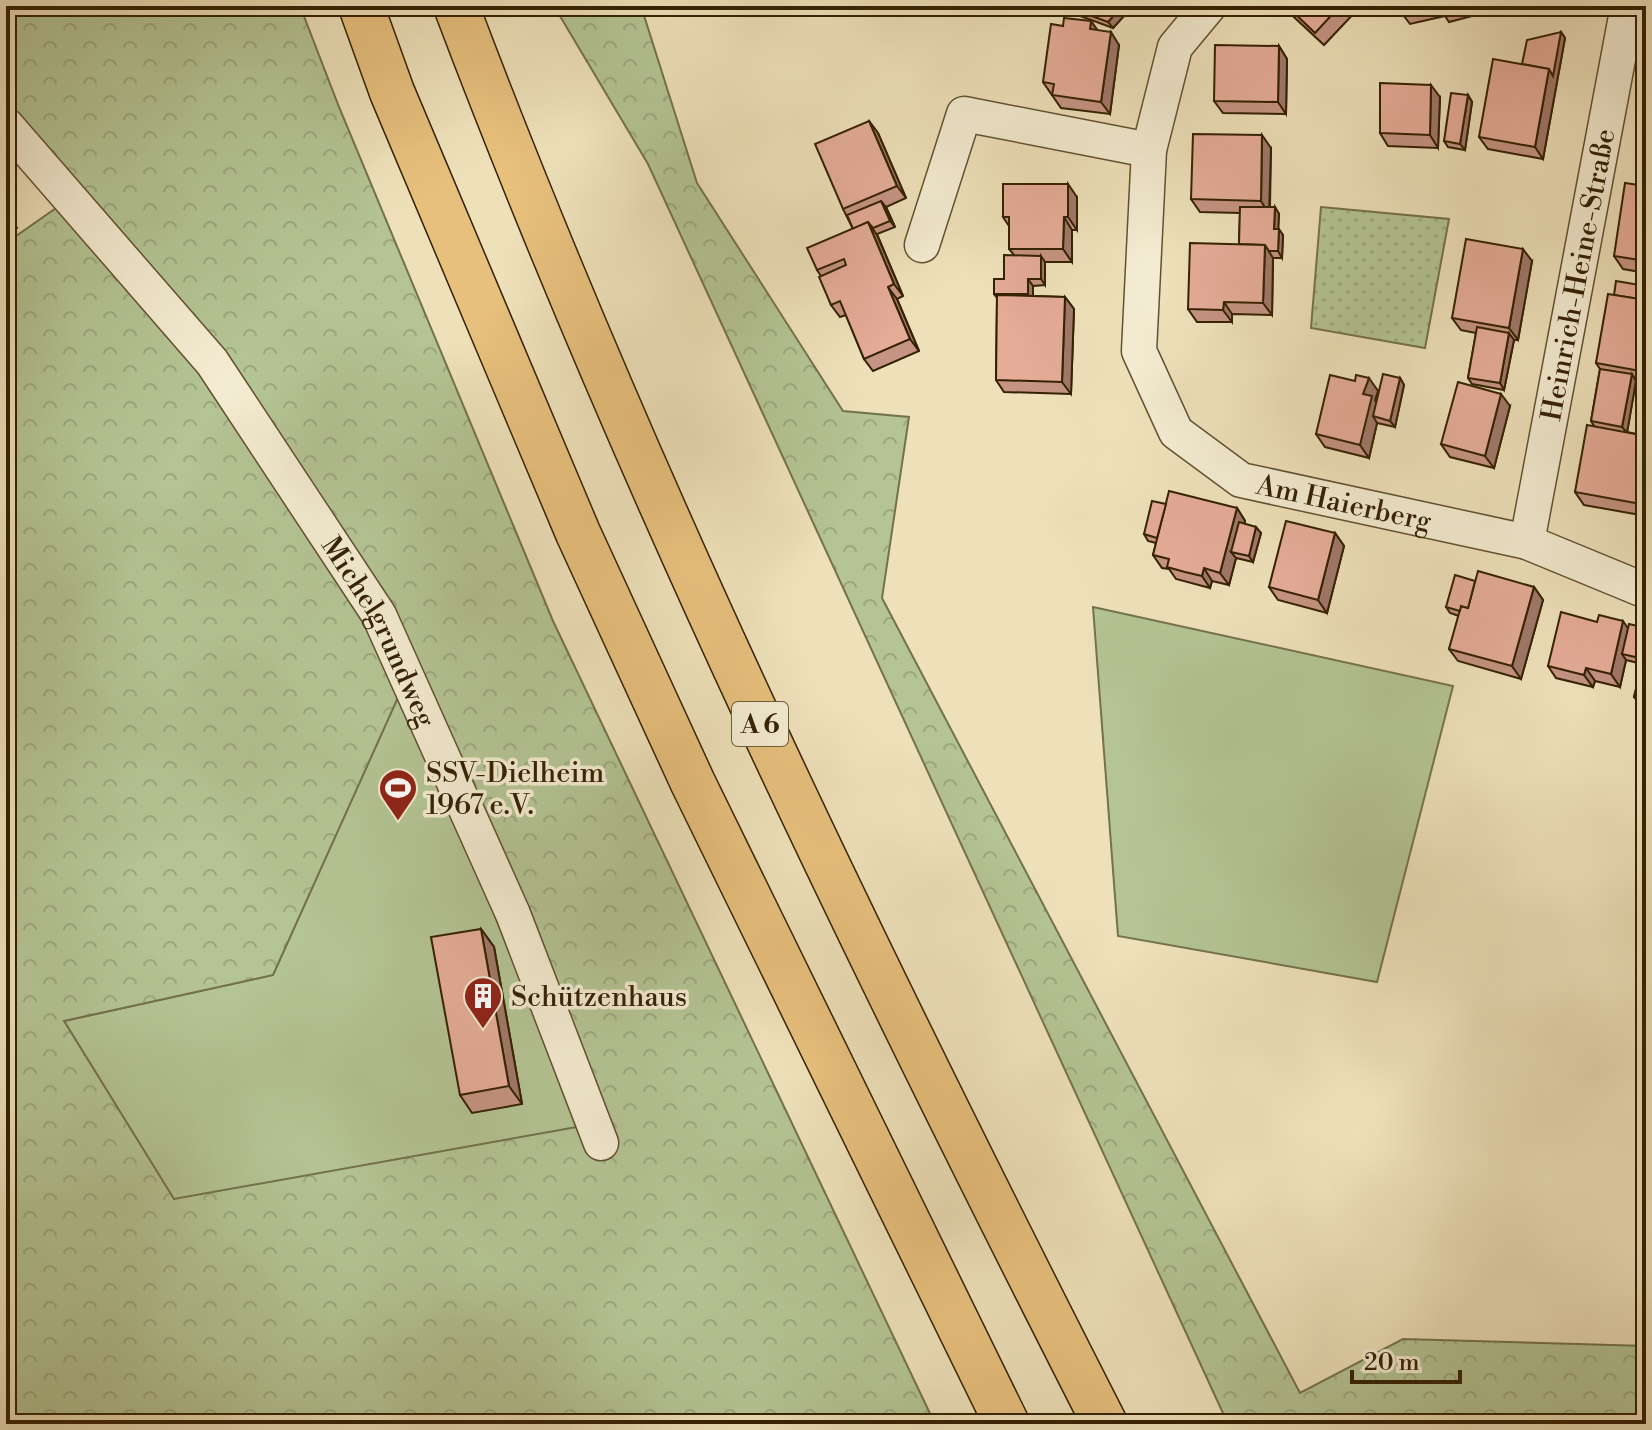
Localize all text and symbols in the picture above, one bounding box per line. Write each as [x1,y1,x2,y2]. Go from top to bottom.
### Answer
street label: Heinrich-Heine-Straße [1534,126,1623,424]
street label: Am Haierberg [1252,468,1435,540]
street label: Michelgrundweg [313,530,443,733]
road number: A 6 [732,702,788,746]
place label: SSV-Dielheim 1967 e.V. [426,756,604,823]
sports icon: SSV-Dielheim 1967 e.V. [377,767,419,822]
building icon: Schützenhaus [462,975,504,1030]
place label: Schützenhaus [511,980,687,1015]
scale bar [1352,1334,1460,1384]
text: 20 m [1364,1348,1420,1378]

